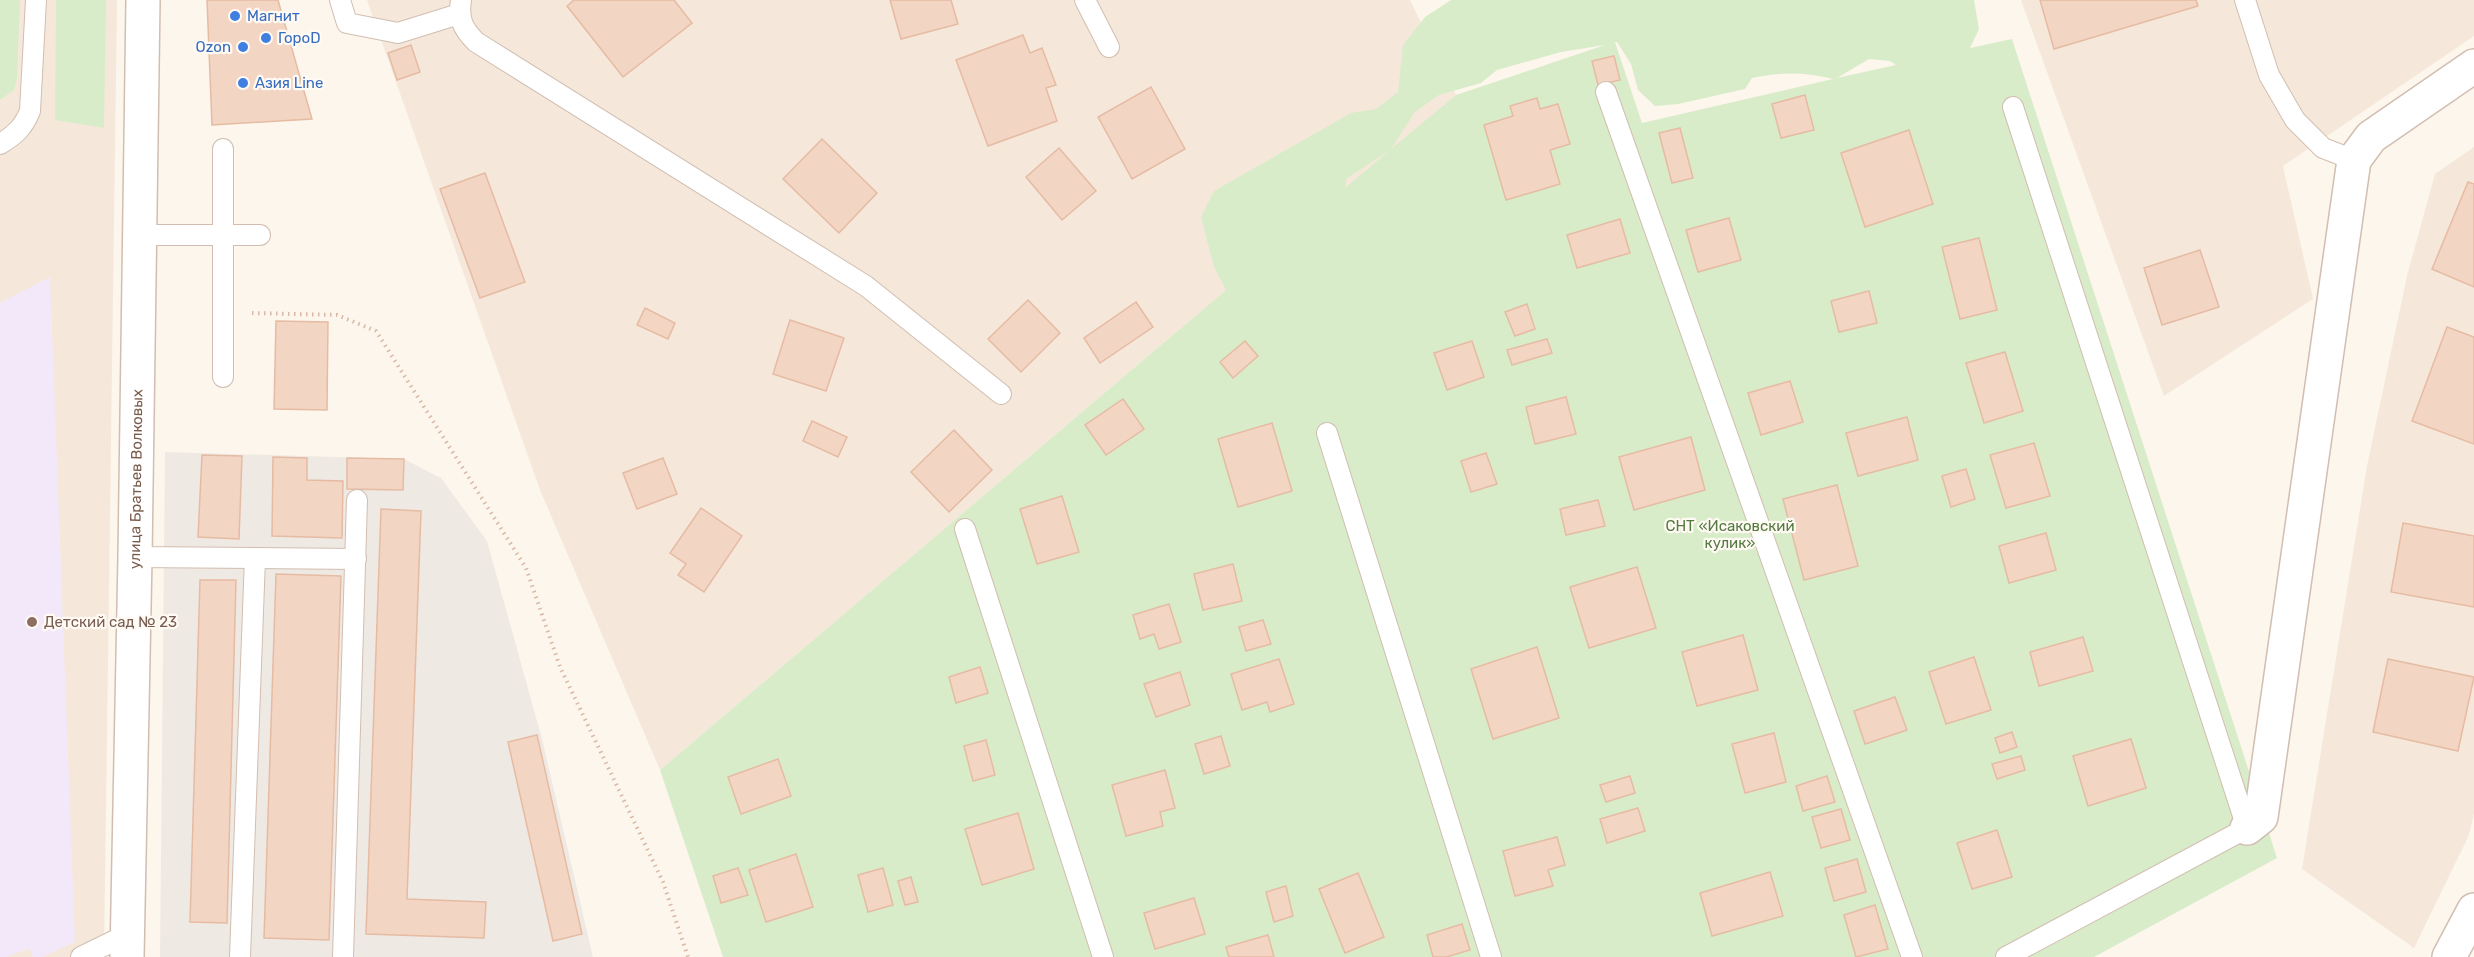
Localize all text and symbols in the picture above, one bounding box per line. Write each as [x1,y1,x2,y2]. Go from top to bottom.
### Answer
place label: Магнит [247,7,300,25]
marker: Магнит [228,9,242,23]
place label: ГороD [278,29,320,47]
marker: ГороD [259,31,273,45]
place label: Ozon [196,38,231,56]
marker: Ozon [236,40,250,54]
place label: Азия Line [255,74,323,92]
marker: Азия Line [236,76,250,90]
street label: улица Братьев Волковых [126,389,146,569]
park label: СНТ «Исаковский кулик» [1665,517,1795,552]
place label: Детский сад № 23 [44,613,177,631]
marker: Детский сад № 23 [25,615,39,629]

